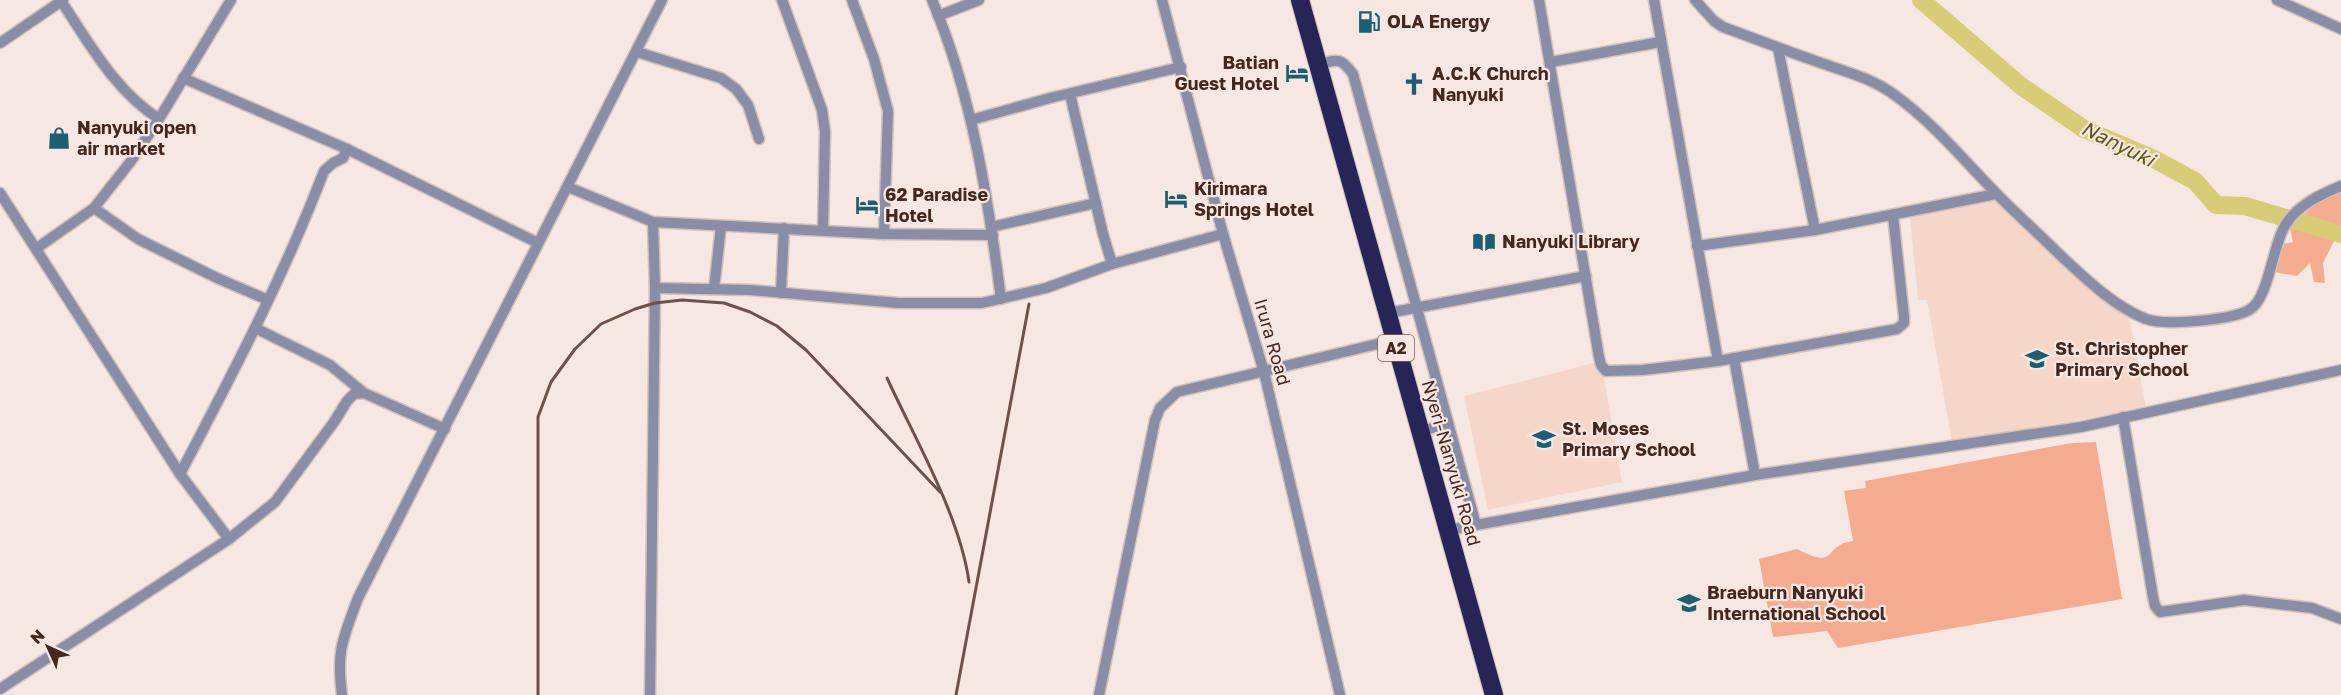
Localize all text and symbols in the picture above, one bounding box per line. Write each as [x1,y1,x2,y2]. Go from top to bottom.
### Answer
fuel station icon: OLA Energy [1356,9,1382,35]
place label: OLA Energy [1387,10,1490,32]
place label: Batian Guest Hotel [1175,51,1279,94]
hotel icon: Batian Guest Hotel [1284,60,1310,86]
place label: A.C.K Church Nanyuki [1432,62,1549,105]
church icon: A.C.K Church Nanyuki [1401,71,1427,97]
water label: Nanyuki [2078,115,2161,173]
place label: Nanyuki open air market [77,116,197,159]
shop icon: Nanyuki open air market [46,125,72,151]
place label: Kirimara Springs Hotel [1194,177,1314,220]
place label: 62 Paradise Hotel [885,183,988,226]
hotel icon: Kirimara Springs Hotel [1163,186,1189,212]
hotel icon: 62 Paradise Hotel [854,192,880,218]
library icon: Nanyuki Library [1471,229,1497,255]
place label: Nanyuki Library [1502,230,1640,252]
street label: Irura Road [1250,296,1296,388]
road number: A2 [1378,335,1414,361]
place label: St. Christopher Primary School [2055,337,2189,380]
school or university icon: St. Christopher Primary School [2024,346,2050,372]
street label: Nyeri-Nanyuki Road [1418,377,1486,548]
place label: St. Moses Primary School [1562,417,1696,460]
school or university icon: St. Moses Primary School [1531,426,1557,452]
place label: Braeburn Nanyuki International School [1707,581,1886,624]
school or university icon: Braeburn Nanyuki International School [1676,590,1702,616]
north arrow [18,617,78,677]
text: N [26,625,49,648]

